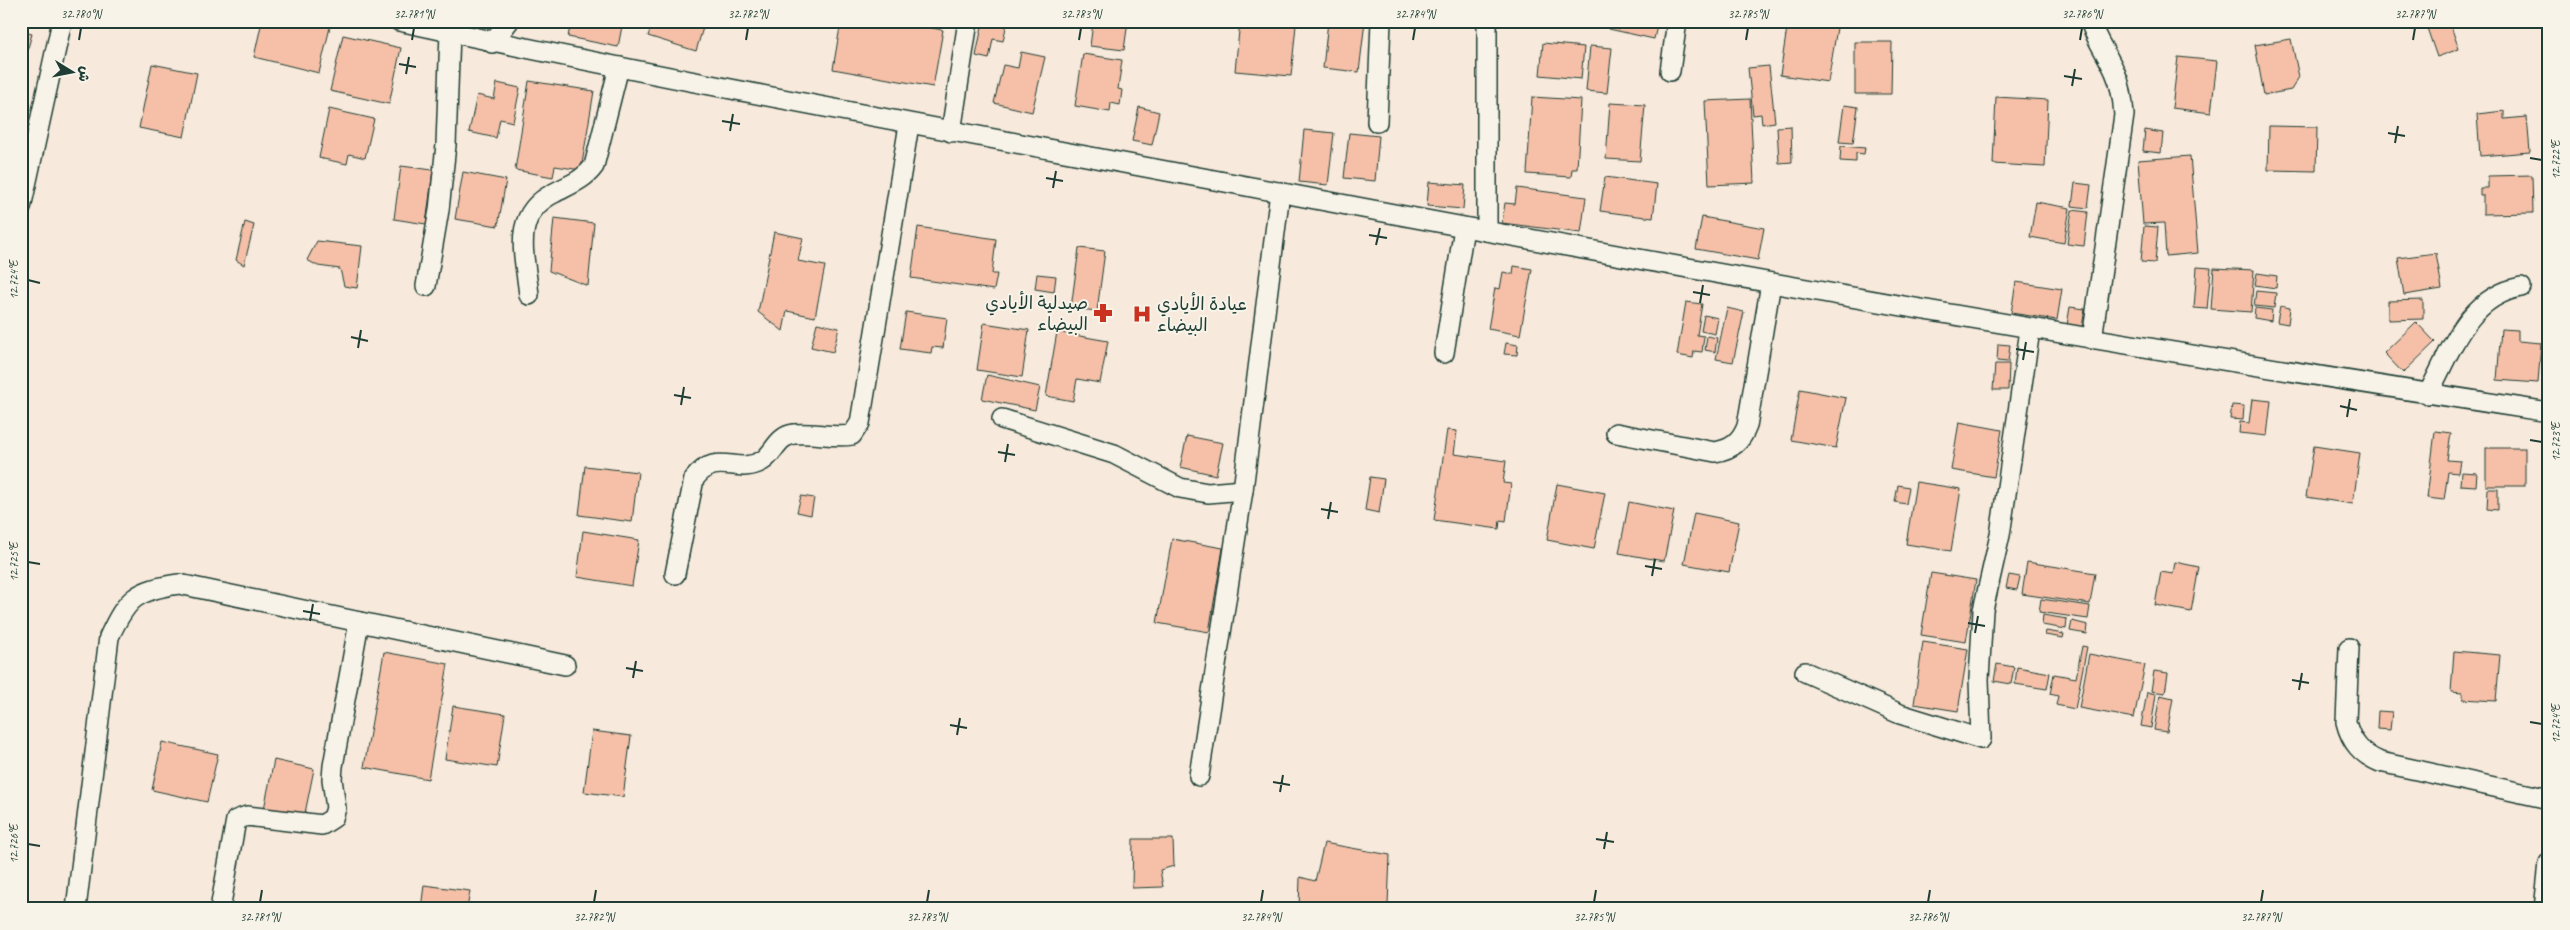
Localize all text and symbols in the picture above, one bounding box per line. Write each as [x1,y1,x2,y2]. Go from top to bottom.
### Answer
text: 32.780°N [61,6,103,22]
text: 32.781°N [394,6,436,22]
text: 32.782°N [728,6,770,22]
text: 32.783°N [1061,6,1103,22]
text: 32.784°N [1395,6,1437,22]
text: 32.785°N [1728,6,1770,22]
text: 32.786°N [2062,6,2104,22]
text: 32.787°N [2395,6,2437,22]
north arrow [48,48,98,98]
text: ش [75,65,94,83]
text: 12.722°E [2548,139,2564,180]
text: 12.724°E [6,259,22,300]
place label: صيدلية الأيادي البيضاء [985,291,1088,335]
place label: عيادة الأيادي البيضاء [1157,292,1247,336]
pharmacy icon: صيدلية الأيادي البيضاء [1092,302,1114,324]
hospital icon: عيادة الأيادي البيضاء [1131,303,1153,325]
text: 12.723°E [2548,421,2564,462]
text: 12.725°E [6,541,22,582]
text: 12.724°E [2548,703,2564,744]
text: 12.726°E [6,823,22,864]
text: 32.781°N [240,909,282,925]
text: 32.782°N [574,909,616,925]
text: 32.783°N [907,909,949,925]
text: 32.784°N [1241,909,1283,925]
text: 32.785°N [1574,909,1616,925]
text: 32.786°N [1908,909,1950,925]
text: 32.787°N [2241,909,2283,925]

